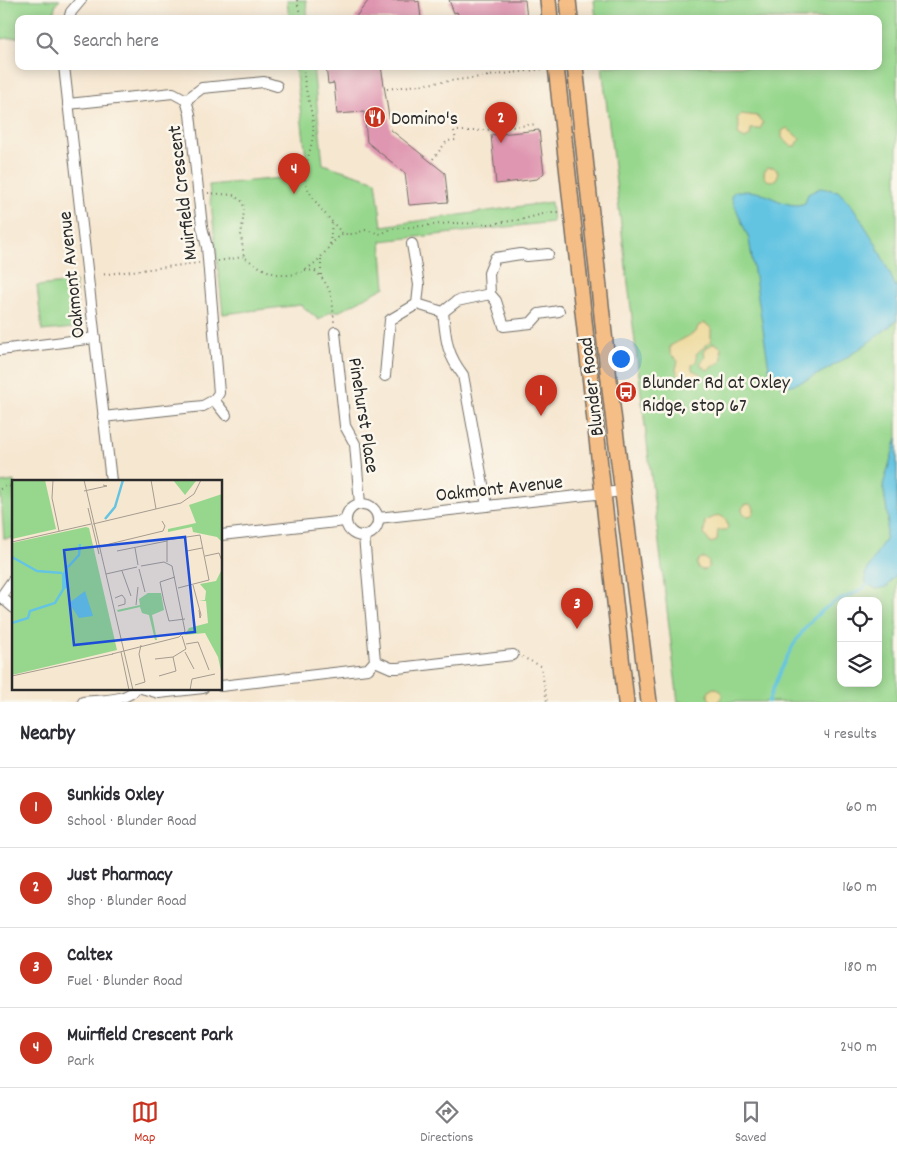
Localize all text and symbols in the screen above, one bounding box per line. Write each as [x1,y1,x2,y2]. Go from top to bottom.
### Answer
search box [15,15,882,70]
icon: search [33,29,61,57]
text: Search here [73,29,159,56]
pin: 2 [485,102,517,143]
restaurant icon: Domino's [363,105,387,129]
place label: Domino's [391,106,458,134]
street label: Muirfield Crescent [162,123,206,262]
pin: 4 [278,153,310,194]
street label: Oakmont Avenue [52,210,94,340]
street label: Blunder Road [573,335,613,438]
your location [608,346,634,372]
street label: Pinehurst Place [339,356,385,475]
place label: Blunder Rd at Oxley Ridge, stop 67 [642,370,791,421]
pin: 1 [525,375,557,416]
bus stop icon: Blunder Rd at Oxley Ridge, stop 67 [614,380,638,404]
street label: Oakmont Avenue [434,469,564,511]
inset map [12,480,222,690]
pin: 3 [561,588,593,629]
map controls [837,597,882,687]
button: locate [837,597,882,642]
button: layers [837,642,882,687]
text: Nearby [20,720,75,750]
text: 4 results [824,723,877,746]
text: Sunkids Oxley [67,783,163,810]
text: 1 [34,796,38,819]
text: 60 m [846,796,877,819]
text: School · Blunder Road [67,810,197,833]
text: Just Pharmacy [67,863,172,890]
text: 2 [33,876,40,899]
text: 160 m [842,876,877,899]
text: Shop · Blunder Road [67,890,187,913]
text: Caltex [67,943,112,970]
text: 3 [32,956,40,979]
text: 180 m [844,956,877,979]
text: Fuel · Blunder Road [67,970,183,993]
text: Muirfield Crescent Park [67,1023,233,1050]
text: 4 [33,1036,39,1059]
text: 240 m [840,1036,877,1059]
text: Park [67,1050,94,1073]
tab: Map [131,1098,159,1148]
tab: Directions [420,1098,473,1148]
tab: Saved [735,1098,766,1148]

